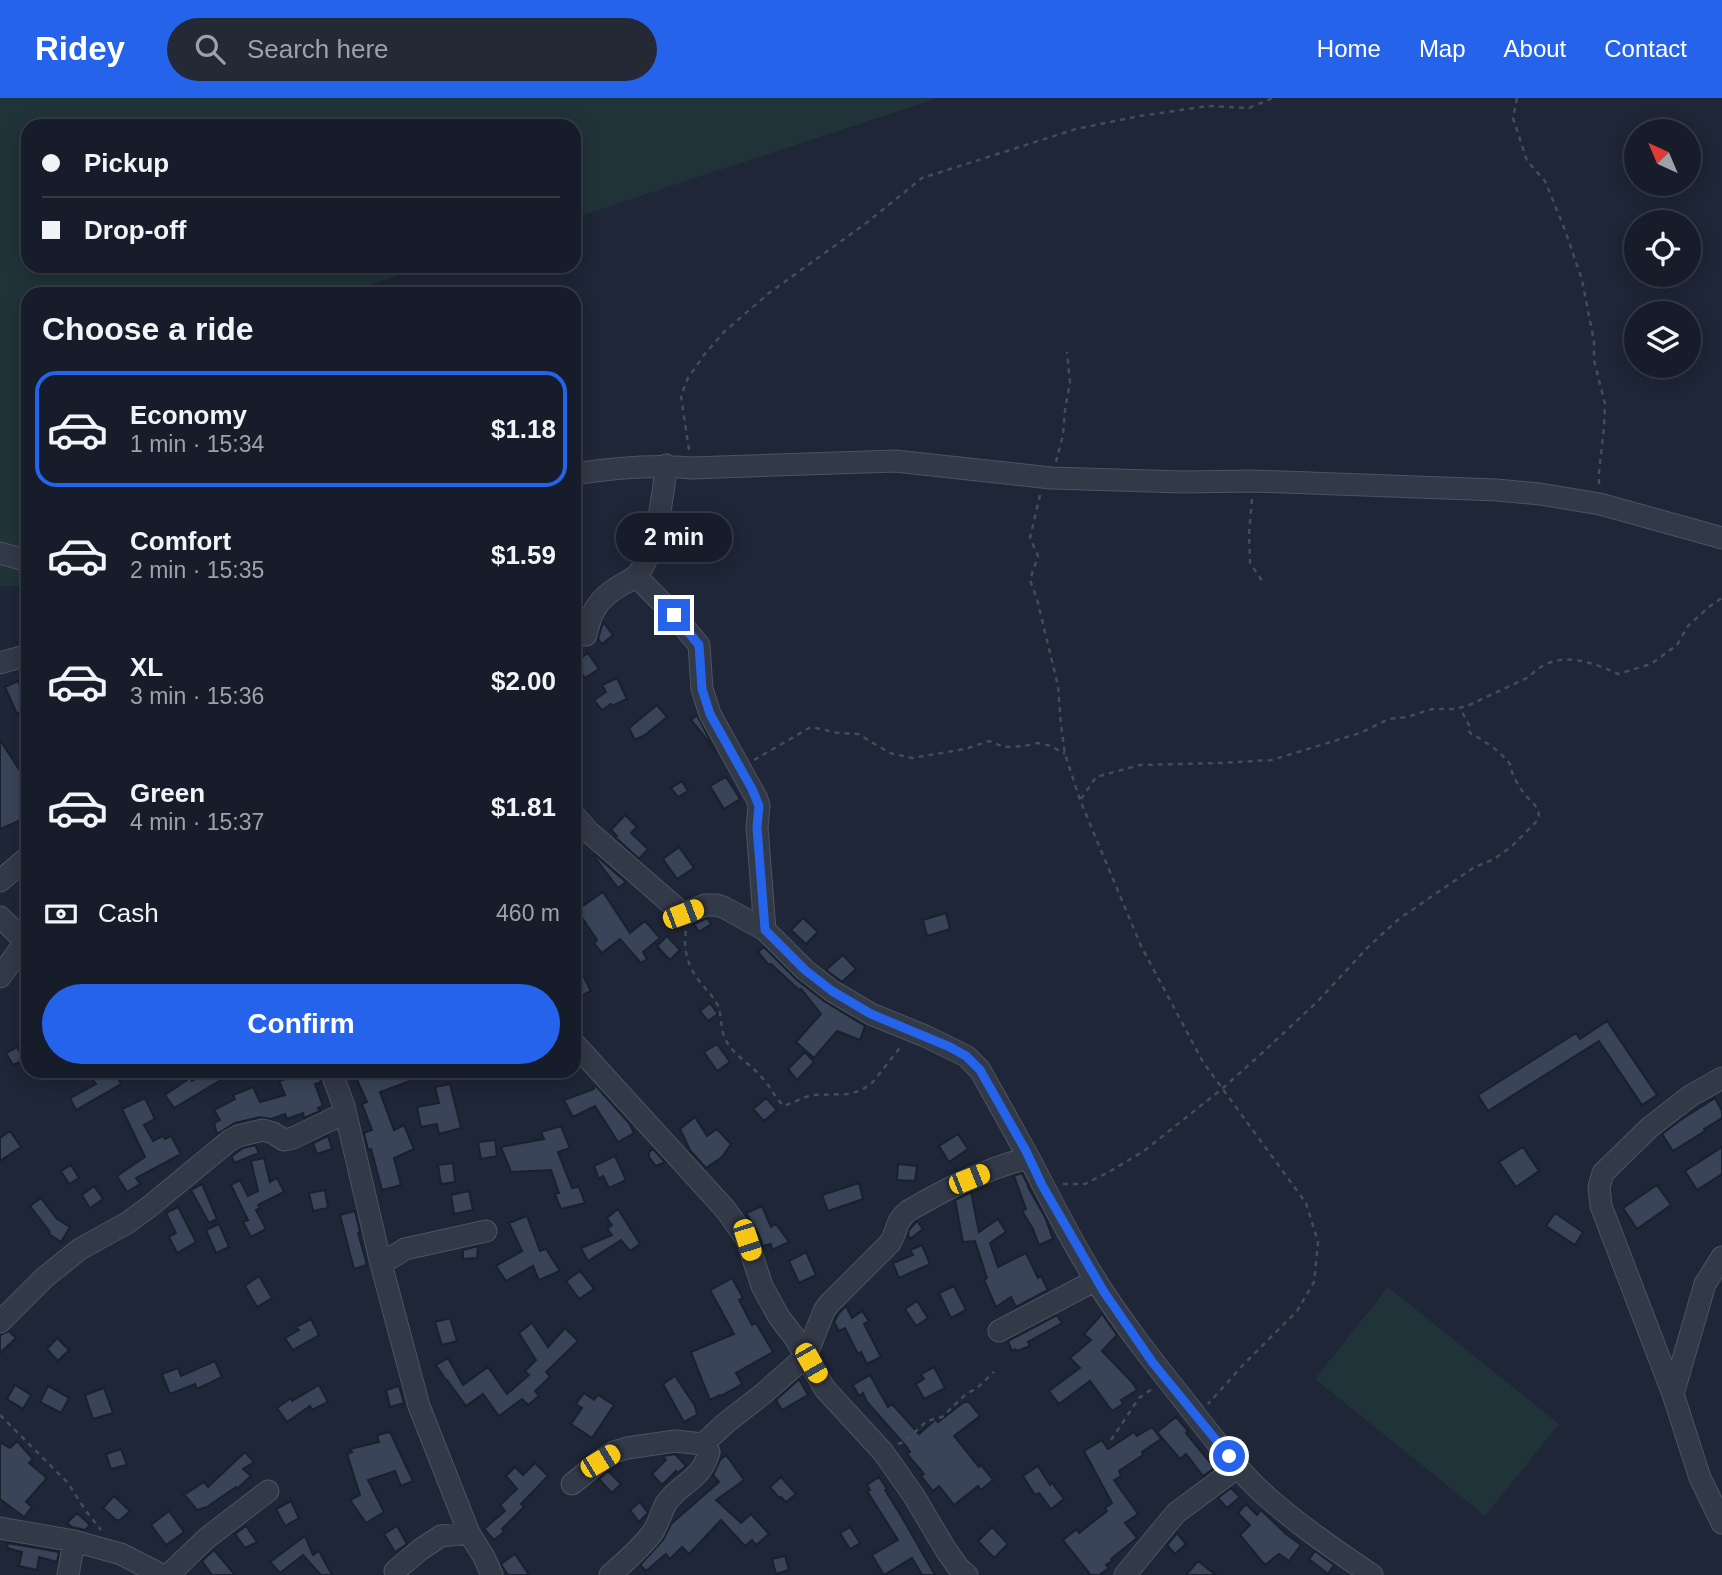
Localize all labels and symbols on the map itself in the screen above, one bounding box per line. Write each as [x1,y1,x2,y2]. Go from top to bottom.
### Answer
north arrow [1624,119,1701,196]
callout: 2 min [616,514,732,562]
route end [658,599,690,631]
car [660,897,707,931]
car [946,1161,993,1197]
car [731,1217,764,1263]
car [792,1340,831,1386]
route start [1213,1440,1245,1472]
car [577,1441,624,1481]

